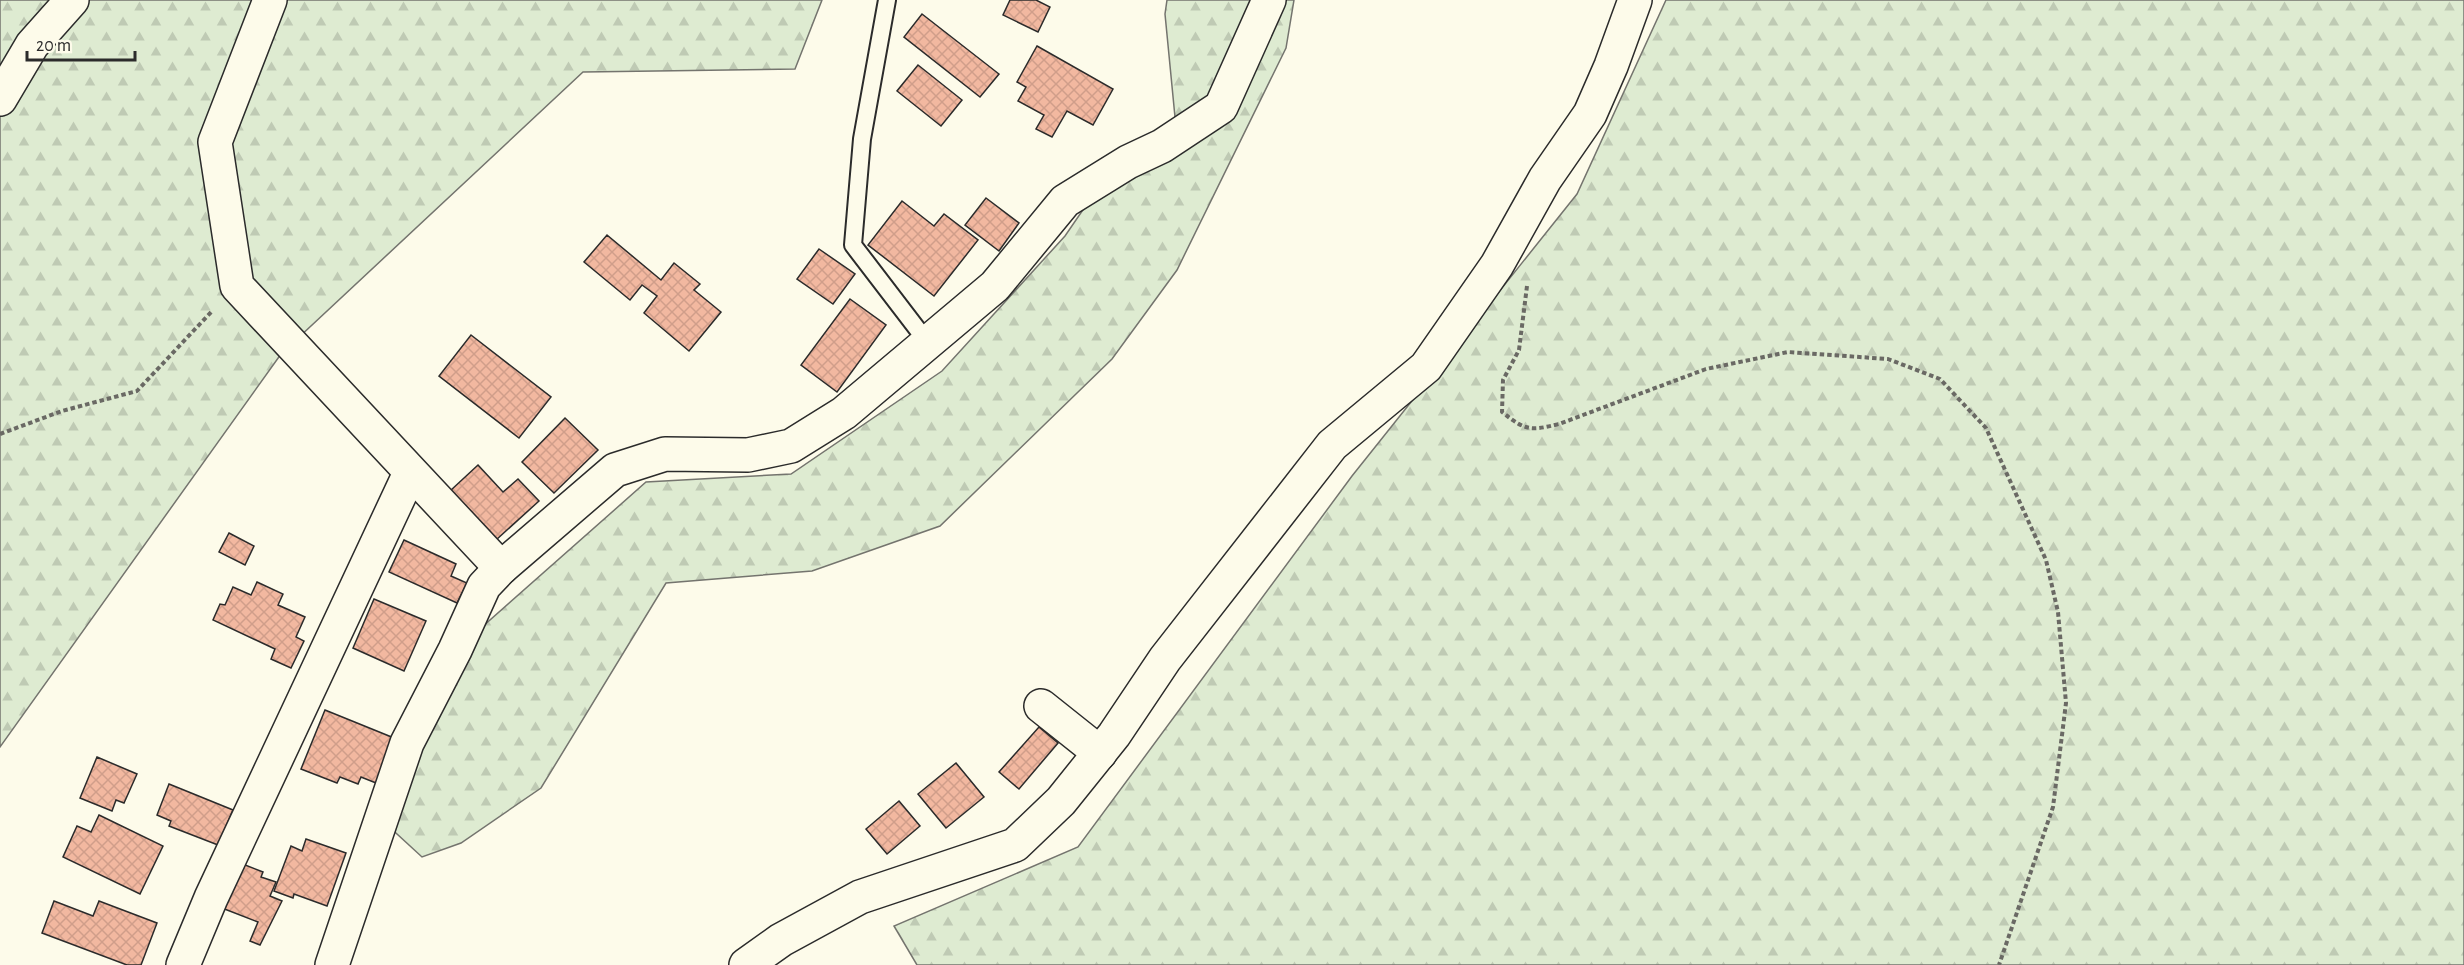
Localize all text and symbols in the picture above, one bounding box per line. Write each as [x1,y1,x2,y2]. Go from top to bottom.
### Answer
scale bar [27,24,135,62]
text: 20 m [36,37,71,55]

